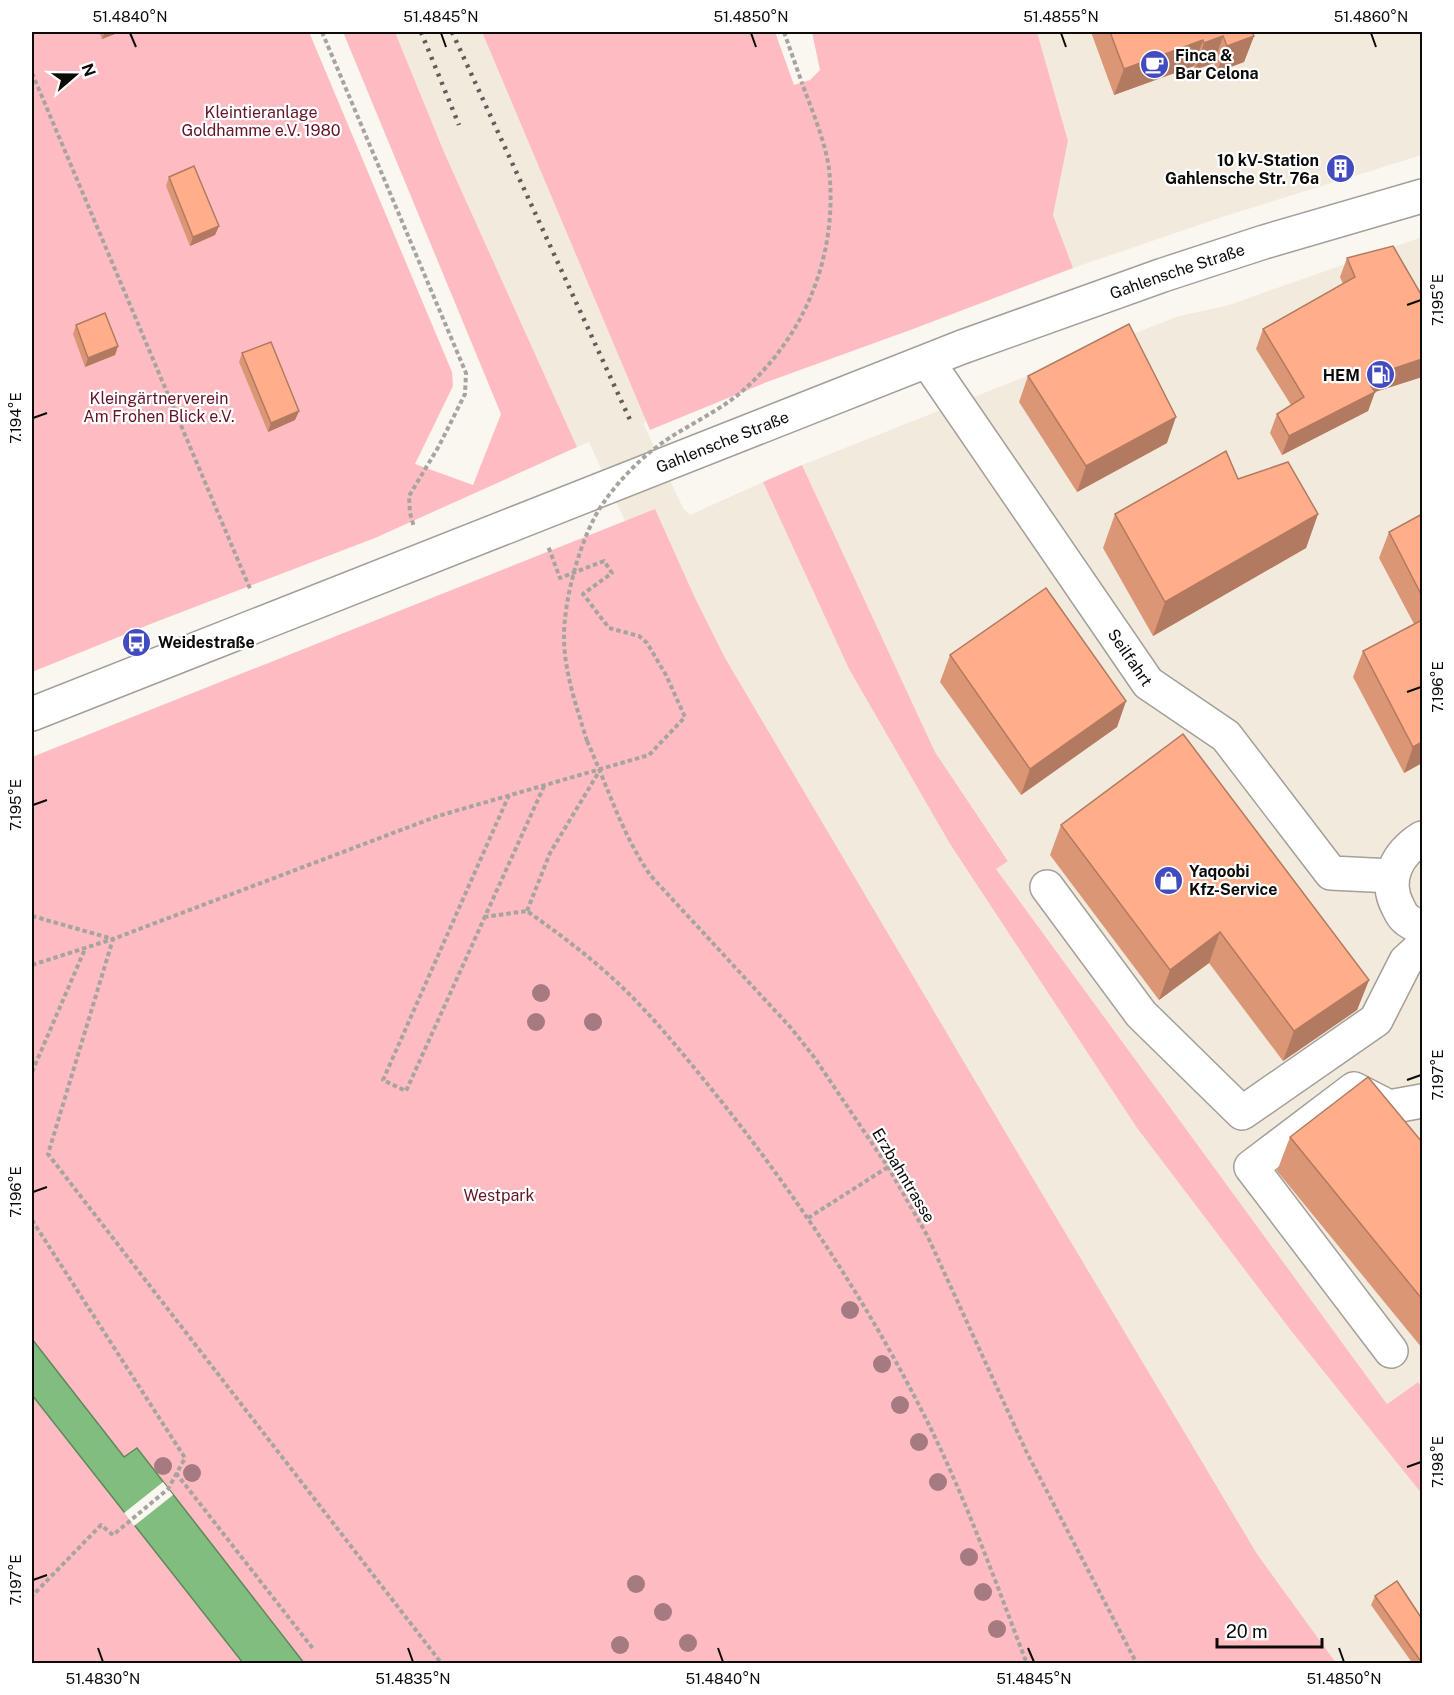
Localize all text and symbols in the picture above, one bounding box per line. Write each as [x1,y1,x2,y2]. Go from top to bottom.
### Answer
text: 51.4840°N [93,8,167,25]
text: 51.4845°N [403,8,479,25]
text: 51.4850°N [713,8,789,25]
text: 51.4855°N [1023,8,1099,25]
text: 51.4860°N [1334,8,1408,25]
north arrow [45,45,105,105]
place label: Finca & Bar Celona [1175,46,1258,83]
cafe icon: Finca & Bar Celona [1138,48,1170,80]
text: N [78,61,100,79]
park label: Kleintieranlage Goldhamme e.V. 1980 [181,103,341,140]
place label: 10 kV-Station Gahlensche Str. 76a [1165,151,1319,188]
building icon: 10 kV-Station Gahlensche Str. 76a [1324,153,1356,185]
street label: Gahlensche Straße [1107,240,1247,303]
text: 7.195°E [1429,274,1446,326]
fuel station icon: HEM [1365,359,1397,391]
place label: HEM [1323,366,1360,385]
park label: Kleingärtnerverein Am Frohen Blick e.V. [83,389,235,426]
text: 7.194°E [7,392,24,444]
street label: Gahlensche Straße [653,407,792,477]
street label: Seilfahrt [1104,625,1156,690]
bus stop icon: Weidestraße [121,626,153,658]
place label: Weidestraße [158,633,255,652]
text: 7.196°E [1429,661,1446,713]
text: 7.195°E [7,779,24,831]
place label: Yaqoobi Kfz-Service [1189,862,1277,899]
shop icon: Yaqoobi Kfz-Service [1152,864,1184,896]
text: 7.197°E [1429,1049,1446,1101]
street label: Erzbahntrasse [868,1125,939,1226]
text: 7.196°E [7,1166,24,1218]
park label: Westpark [463,1186,535,1205]
text: 7.198°E [1429,1436,1446,1488]
text: 7.197°E [7,1554,24,1606]
scale bar [1217,1611,1322,1649]
text: 20 m [1226,1621,1268,1642]
text: 51.4830°N [66,1670,140,1687]
text: 51.4835°N [375,1670,451,1687]
text: 51.4840°N [686,1670,760,1687]
text: 51.4845°N [996,1670,1072,1687]
text: 51.4850°N [1306,1670,1382,1687]

